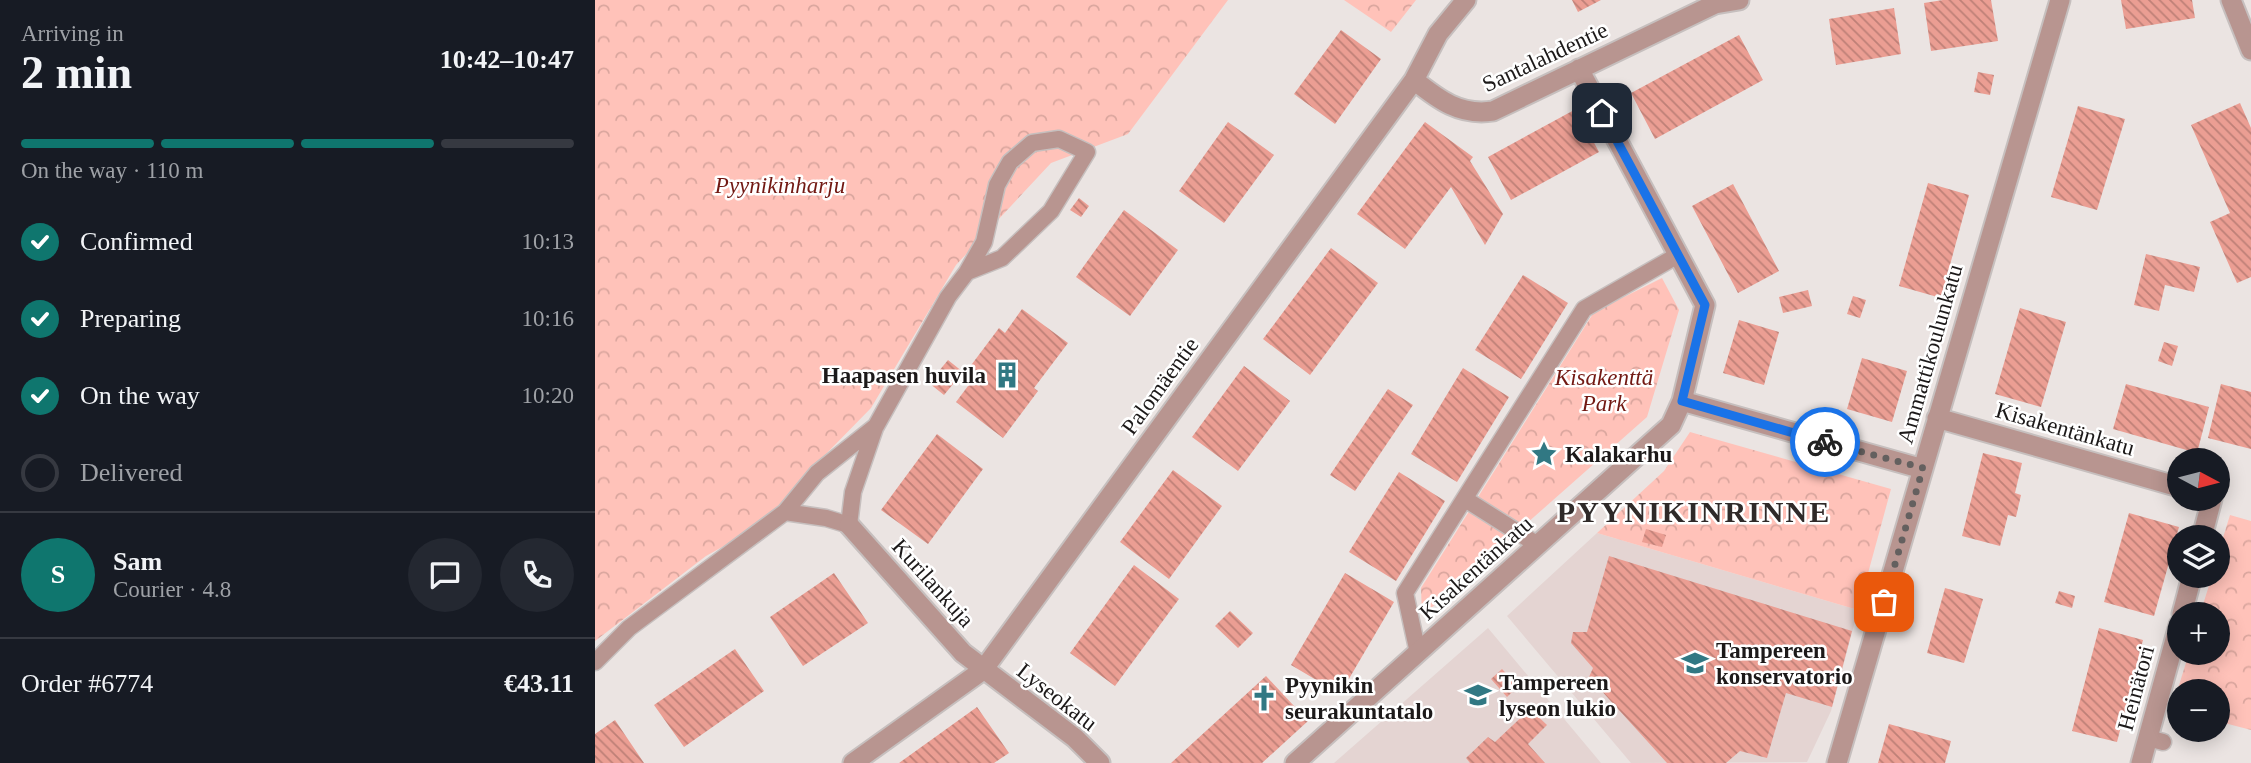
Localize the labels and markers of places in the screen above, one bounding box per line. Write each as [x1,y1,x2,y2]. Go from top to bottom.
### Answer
pin [1572,83,1632,143]
building icon: Haapasen huvila [992,360,1022,390]
place label: Haapasen huvila [822,363,986,388]
place icon: Kalakarhu [1529,439,1559,469]
place label: Kalakarhu [1565,442,1673,467]
pin [1854,572,1914,632]
place label: Tampereen konservatorio [1716,638,1853,689]
school or university icon: Tampereen konservatorio [1680,648,1710,678]
place label: Tampereen lyseon lukio [1499,670,1616,721]
place label: Pyynikin seurakuntatalo [1285,673,1433,724]
school or university icon: Tampereen lyseon lukio [1463,680,1493,710]
church icon: Pyynikin seurakuntatalo [1249,683,1279,713]

